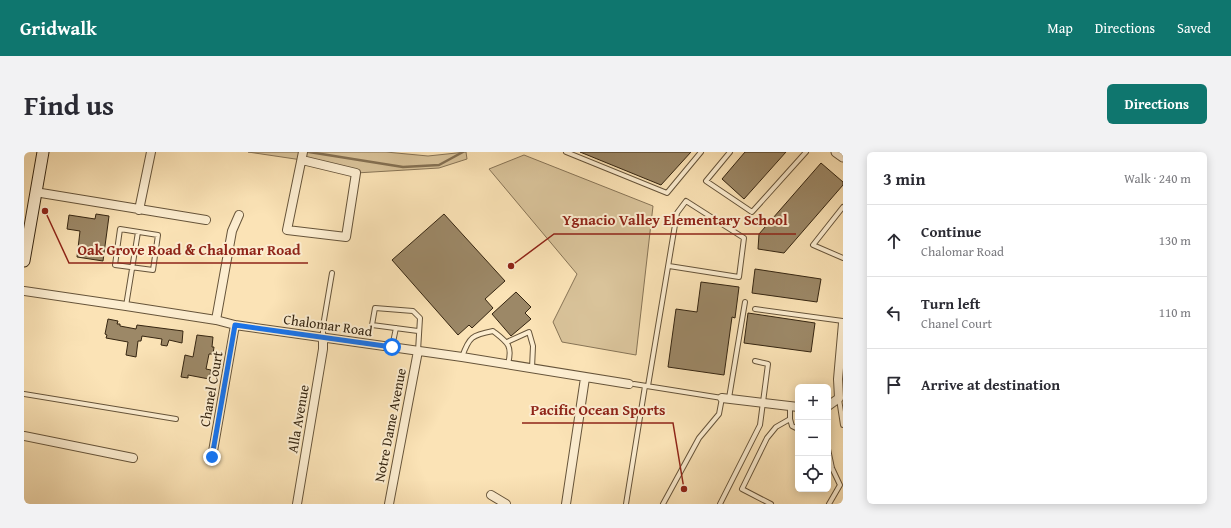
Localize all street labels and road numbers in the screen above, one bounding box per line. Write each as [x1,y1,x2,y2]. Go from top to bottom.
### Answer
street label: Chalomar Road [282,309,374,341]
street label: Chanel Court [195,350,228,428]
street label: Notre Dame Avenue [369,366,411,484]
street label: Alla Avenue [282,383,314,455]

